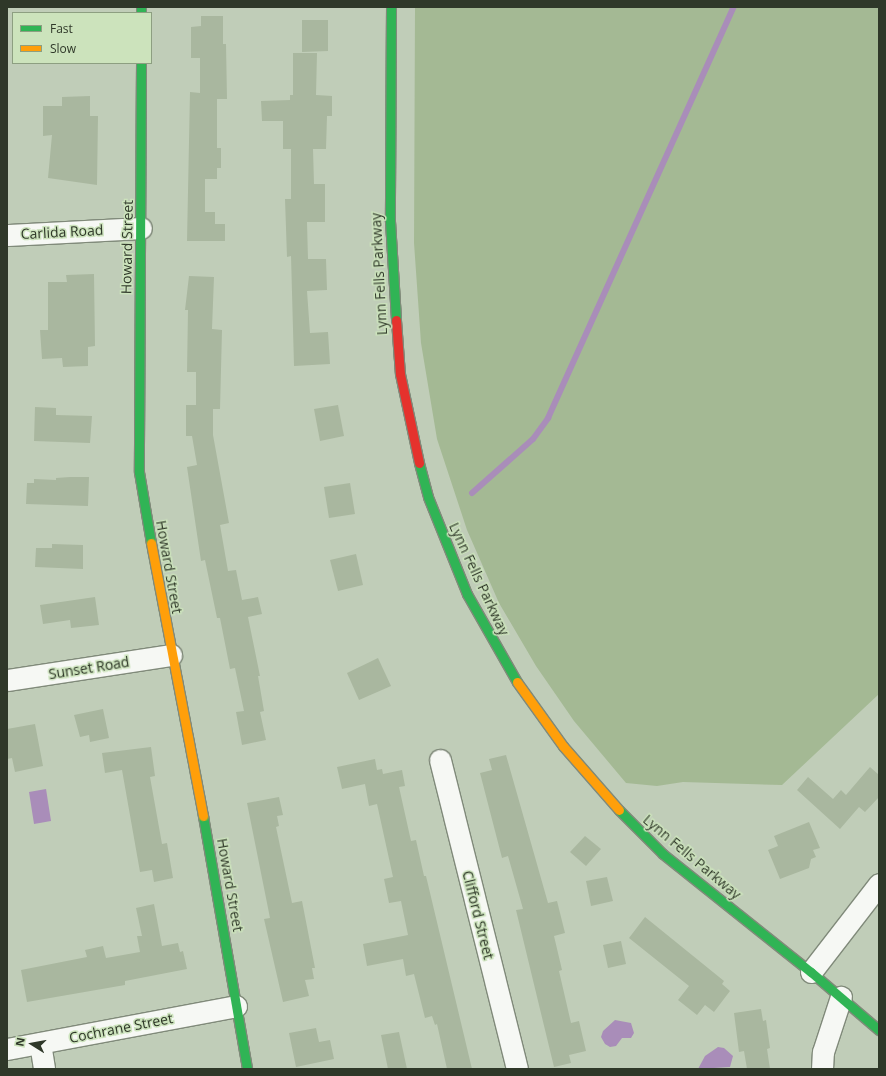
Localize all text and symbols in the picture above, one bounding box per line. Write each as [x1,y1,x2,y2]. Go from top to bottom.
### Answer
legend [12,12,152,64]
text: Fast [50,20,73,37]
text: Slow [50,40,76,57]
street label: Howard Street [118,200,136,294]
street label: Lynn Fells Parkway [367,212,391,336]
street label: Carlida Road [20,221,104,243]
street label: Howard Street [153,519,185,615]
street label: Lynn Fells Parkway [445,520,513,638]
street label: Sunset Road [47,653,131,683]
street label: Lynn Fells Parkway [640,811,744,903]
street label: Howard Street [214,837,246,933]
street label: Clifford Street [459,869,497,961]
street label: Cochrane Street [68,1010,174,1046]
north arrow [12,1024,52,1064]
text: N [12,1036,28,1047]

